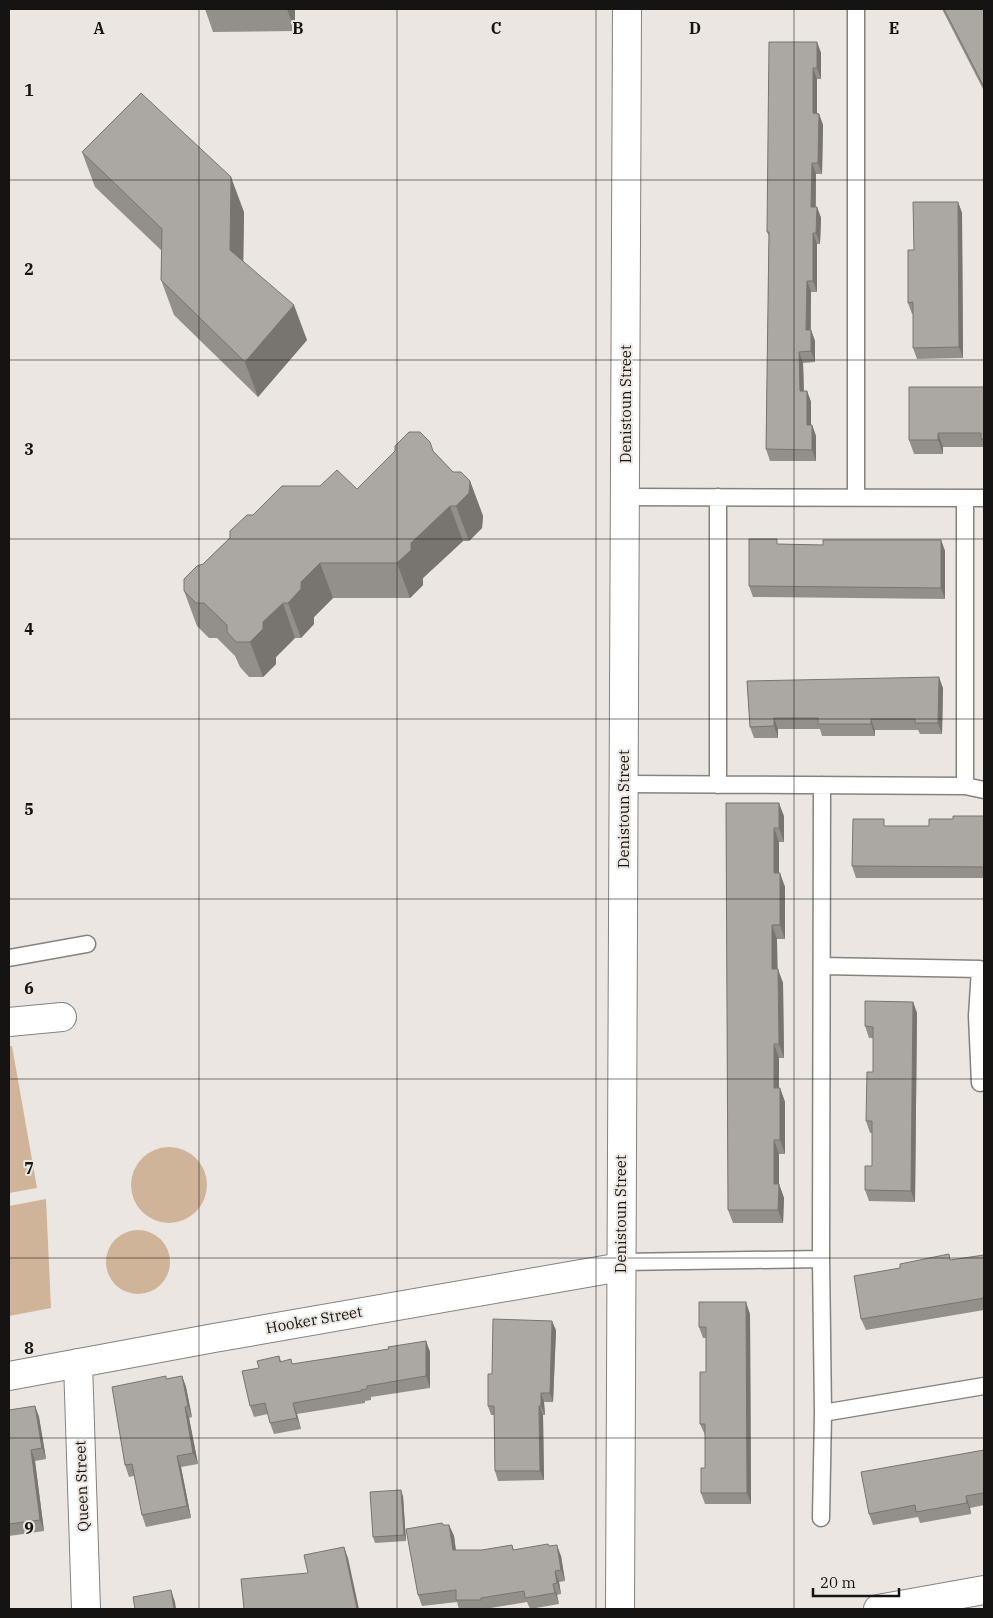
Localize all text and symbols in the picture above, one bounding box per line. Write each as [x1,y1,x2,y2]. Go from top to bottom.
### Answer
text: A [93,18,105,38]
text: B [292,18,304,38]
text: C [491,18,501,38]
text: D [689,18,701,38]
text: E [889,18,899,38]
text: 1 [24,80,34,100]
text: 2 [24,259,34,279]
street label: Denistoun Street [616,345,635,463]
text: 3 [24,439,34,459]
text: 4 [24,619,34,639]
street label: Denistoun Street [614,750,633,868]
text: 5 [24,799,34,819]
text: 6 [24,978,34,998]
street label: Denistoun Street [611,1155,630,1273]
text: 7 [24,1158,34,1178]
street label: Hooker Street [264,1302,364,1337]
text: 8 [24,1338,34,1358]
street label: Queen Street [70,1440,93,1532]
text: 9 [24,1518,34,1538]
scale bar [813,1566,899,1598]
text: 20 m [820,1573,856,1592]

